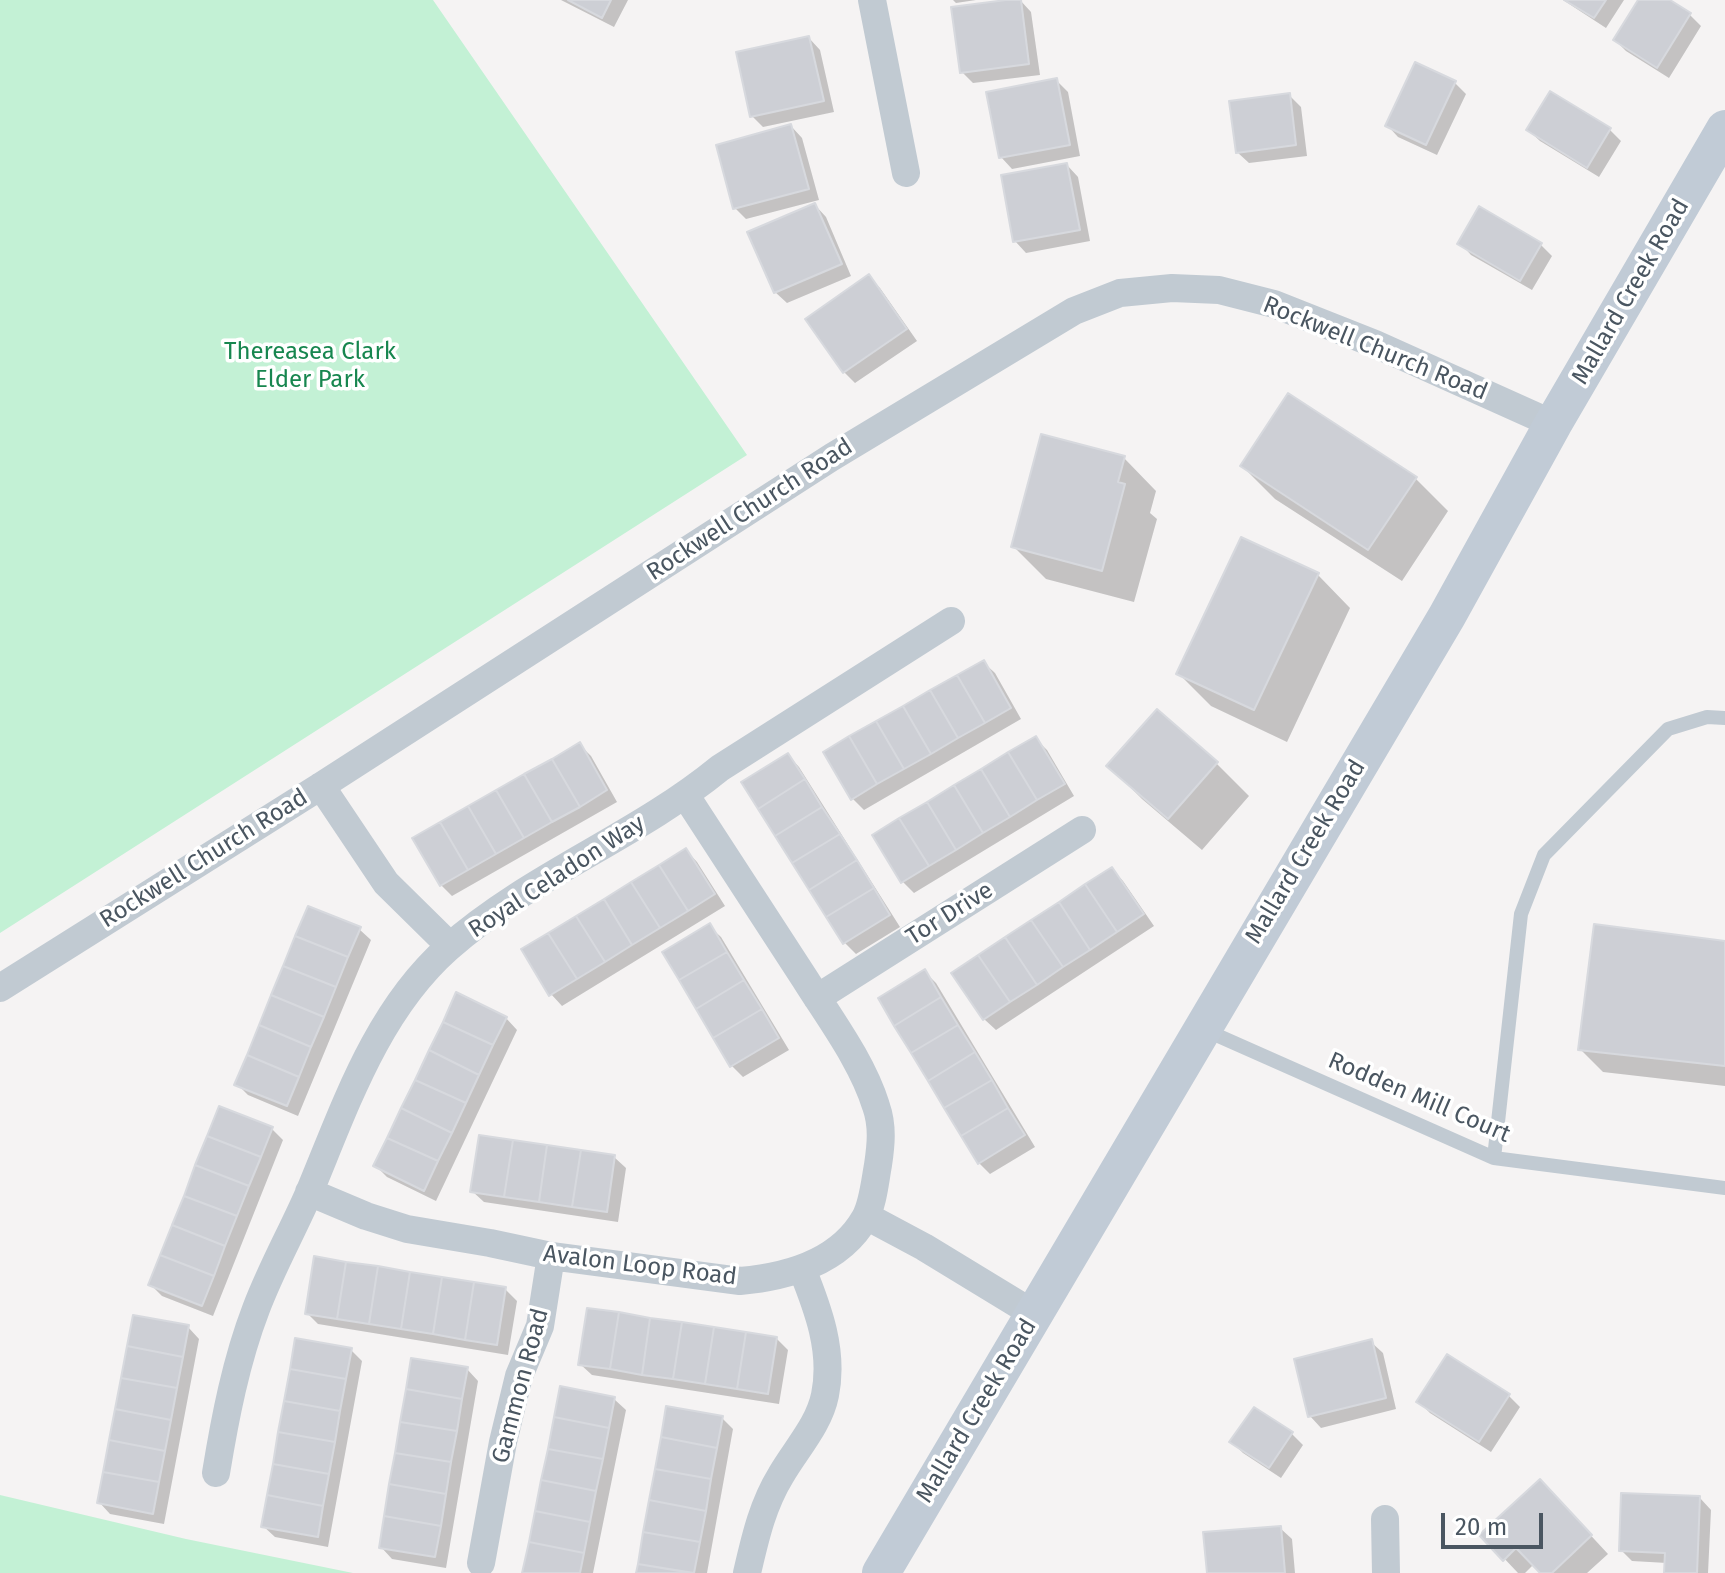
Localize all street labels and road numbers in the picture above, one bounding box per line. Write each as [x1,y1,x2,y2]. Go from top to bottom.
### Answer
street label: Mallard Creek Road [1566,194,1696,390]
street label: Rockwell Church Road [1258,291,1492,407]
street label: Rockwell Church Road [642,433,858,587]
street label: Mallard Creek Road [1240,755,1372,949]
street label: Rockwell Church Road [95,783,313,935]
street label: Royal Celadon Way [464,809,650,945]
street label: Tor Drive [901,876,999,952]
street label: Rodden Mill Court [1324,1047,1514,1149]
street label: Avalon Loop Road [542,1240,738,1292]
street label: Gammon Road [486,1305,556,1467]
street label: Mallard Creek Road [911,1314,1043,1508]

